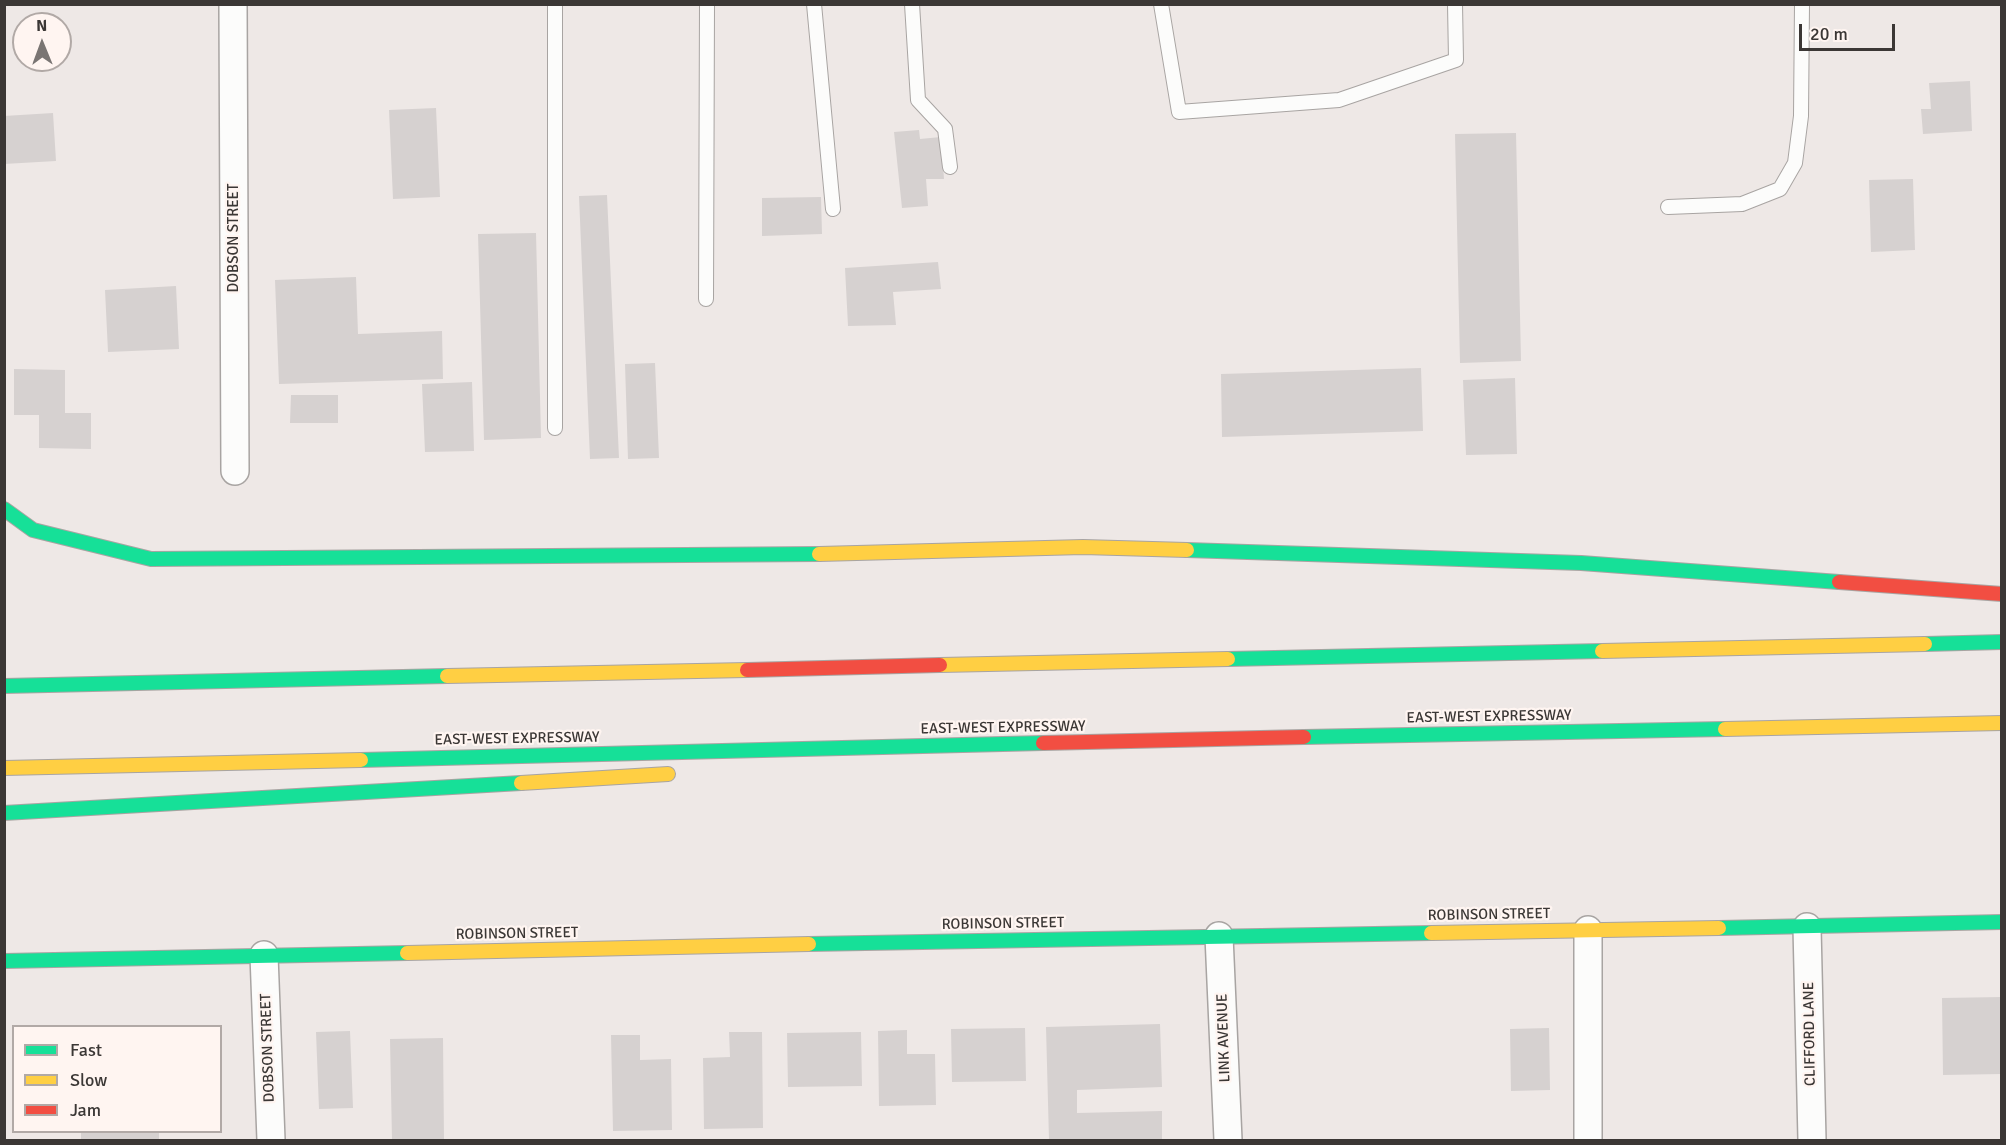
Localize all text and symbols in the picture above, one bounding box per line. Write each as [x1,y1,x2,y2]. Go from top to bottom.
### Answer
north arrow [12,12,72,72]
scale bar [1802,12,1898,50]
text: N [36,16,47,36]
text: 20 m [1810,23,1848,45]
street label: DOBSON STREET [225,184,243,292]
street label: EAST-WEST EXPRESSWAY [1406,707,1572,727]
street label: EAST-WEST EXPRESSWAY [920,718,1086,738]
street label: EAST-WEST EXPRESSWAY [434,729,600,749]
street label: ROBINSON STREET [1428,905,1550,925]
street label: ROBINSON STREET [942,914,1064,934]
street label: ROBINSON STREET [456,924,578,944]
street label: CLIFFORD LANE [1800,982,1820,1086]
street label: DOBSON STREET [257,993,279,1103]
street label: LINK AVENUE [1213,993,1235,1083]
legend [12,1025,222,1133]
text: Fast [70,1039,102,1061]
text: Slow [70,1069,107,1091]
text: Jam [70,1099,101,1121]

